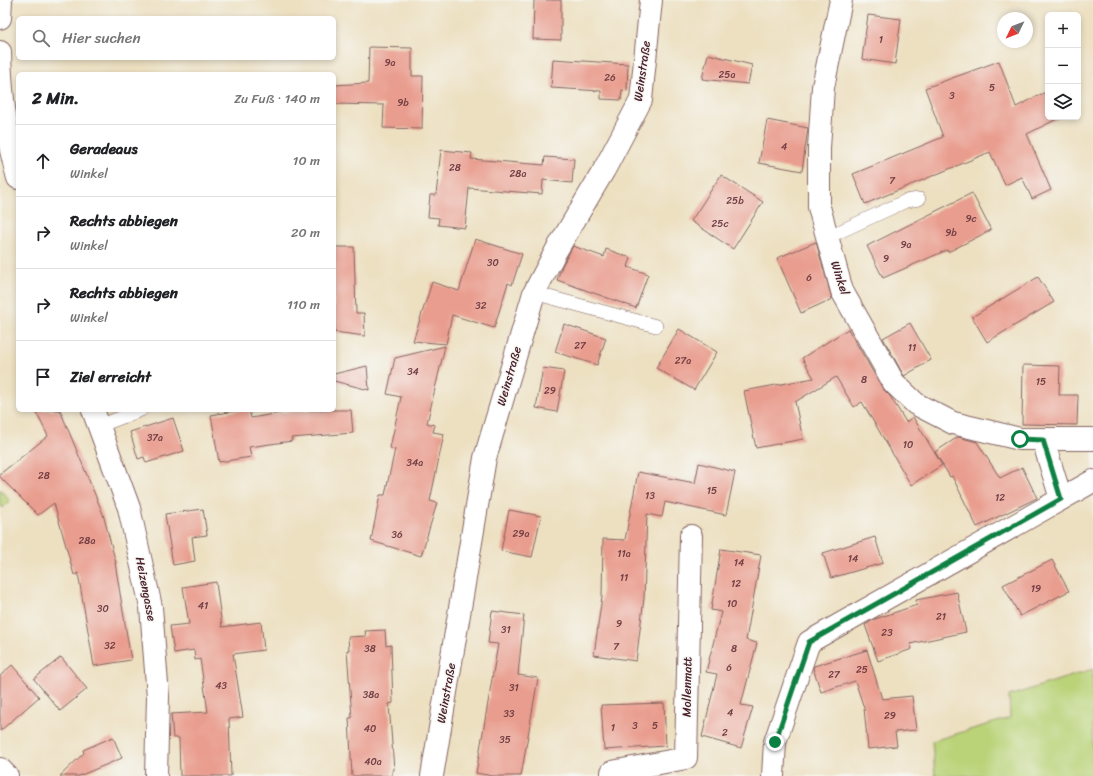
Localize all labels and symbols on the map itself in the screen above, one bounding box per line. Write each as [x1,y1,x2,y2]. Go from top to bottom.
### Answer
north arrow [997,12,1033,48]
house number: 1 [879,31,883,49]
street label: Weinstraße [627,39,657,103]
house number: 9a [384,54,396,72]
house number: 25a [719,66,735,84]
house number: 26 [604,69,616,87]
house number: 5 [989,79,995,97]
house number: 3 [949,87,955,105]
house number: 9b [397,94,409,112]
house number: 4 [781,138,787,156]
house number: 28 [449,159,461,177]
house number: 28a [510,165,526,183]
house number: 7 [889,172,896,190]
house number: 25b [726,192,744,210]
house number: 9c [965,210,977,228]
house number: 25c [712,215,728,233]
house number: 9b [945,224,957,242]
house number: 9a [900,236,912,254]
house number: 9 [883,250,889,268]
house number: 30 [487,254,499,272]
street label: Winkel [824,258,856,299]
house number: 6 [806,269,812,287]
house number: 32 [475,297,487,315]
house number: 27 [574,337,587,355]
house number: 11 [908,339,916,357]
street label: Weinstraße [490,344,528,408]
house number: 27a [675,352,691,370]
house number: 34 [407,363,419,381]
house number: 8 [861,371,867,389]
house number: 15 [1036,373,1046,391]
house number: 29 [544,382,556,400]
house number: 37a [147,429,163,447]
route start [1011,430,1029,448]
house number: 10 [903,436,913,454]
house number: 34a [407,454,423,472]
house number: 28 [38,467,50,485]
house number: 15 [707,482,717,500]
house number: 13 [645,487,655,505]
house number: 12 [995,489,1005,507]
house number: 29a [513,525,529,543]
house number: 36 [391,526,403,544]
house number: 28a [79,532,95,550]
house number: 11a [617,545,631,563]
house number: 14 [848,550,858,568]
house number: 14 [734,554,744,572]
street label: Heizengasse [129,555,163,623]
house number: 11 [620,569,628,587]
house number: 12 [731,575,741,593]
house number: 19 [1031,580,1041,598]
house number: 10 [727,595,737,613]
house number: 41 [198,597,208,615]
house number: 30 [97,600,109,618]
house number: 21 [936,608,946,626]
house number: 9 [616,615,622,633]
house number: 31 [501,621,511,639]
house number: 23 [881,624,893,642]
house number: 32 [104,637,116,655]
house number: 7 [613,638,620,656]
house number: 38 [364,640,376,658]
house number: 8 [731,640,737,658]
street label: Mollenmatt [675,656,699,717]
house number: 6 [726,659,732,677]
street label: Weinstraße [430,661,462,725]
house number: 25 [856,661,868,679]
house number: 27 [828,666,841,684]
house number: 43 [215,677,227,695]
house number: 31 [509,679,519,697]
house number: 38a [363,686,379,704]
house number: 4 [727,704,733,722]
house number: 33 [504,705,515,723]
house number: 29 [884,707,896,725]
house number: 3 [632,717,638,735]
house number: 5 [652,717,658,735]
house number: 1 [611,719,615,737]
house number: 40 [364,720,376,738]
house number: 2 [722,724,728,742]
house number: 35 [499,731,511,749]
route end [766,733,784,751]
house number: 40a [364,753,382,771]

